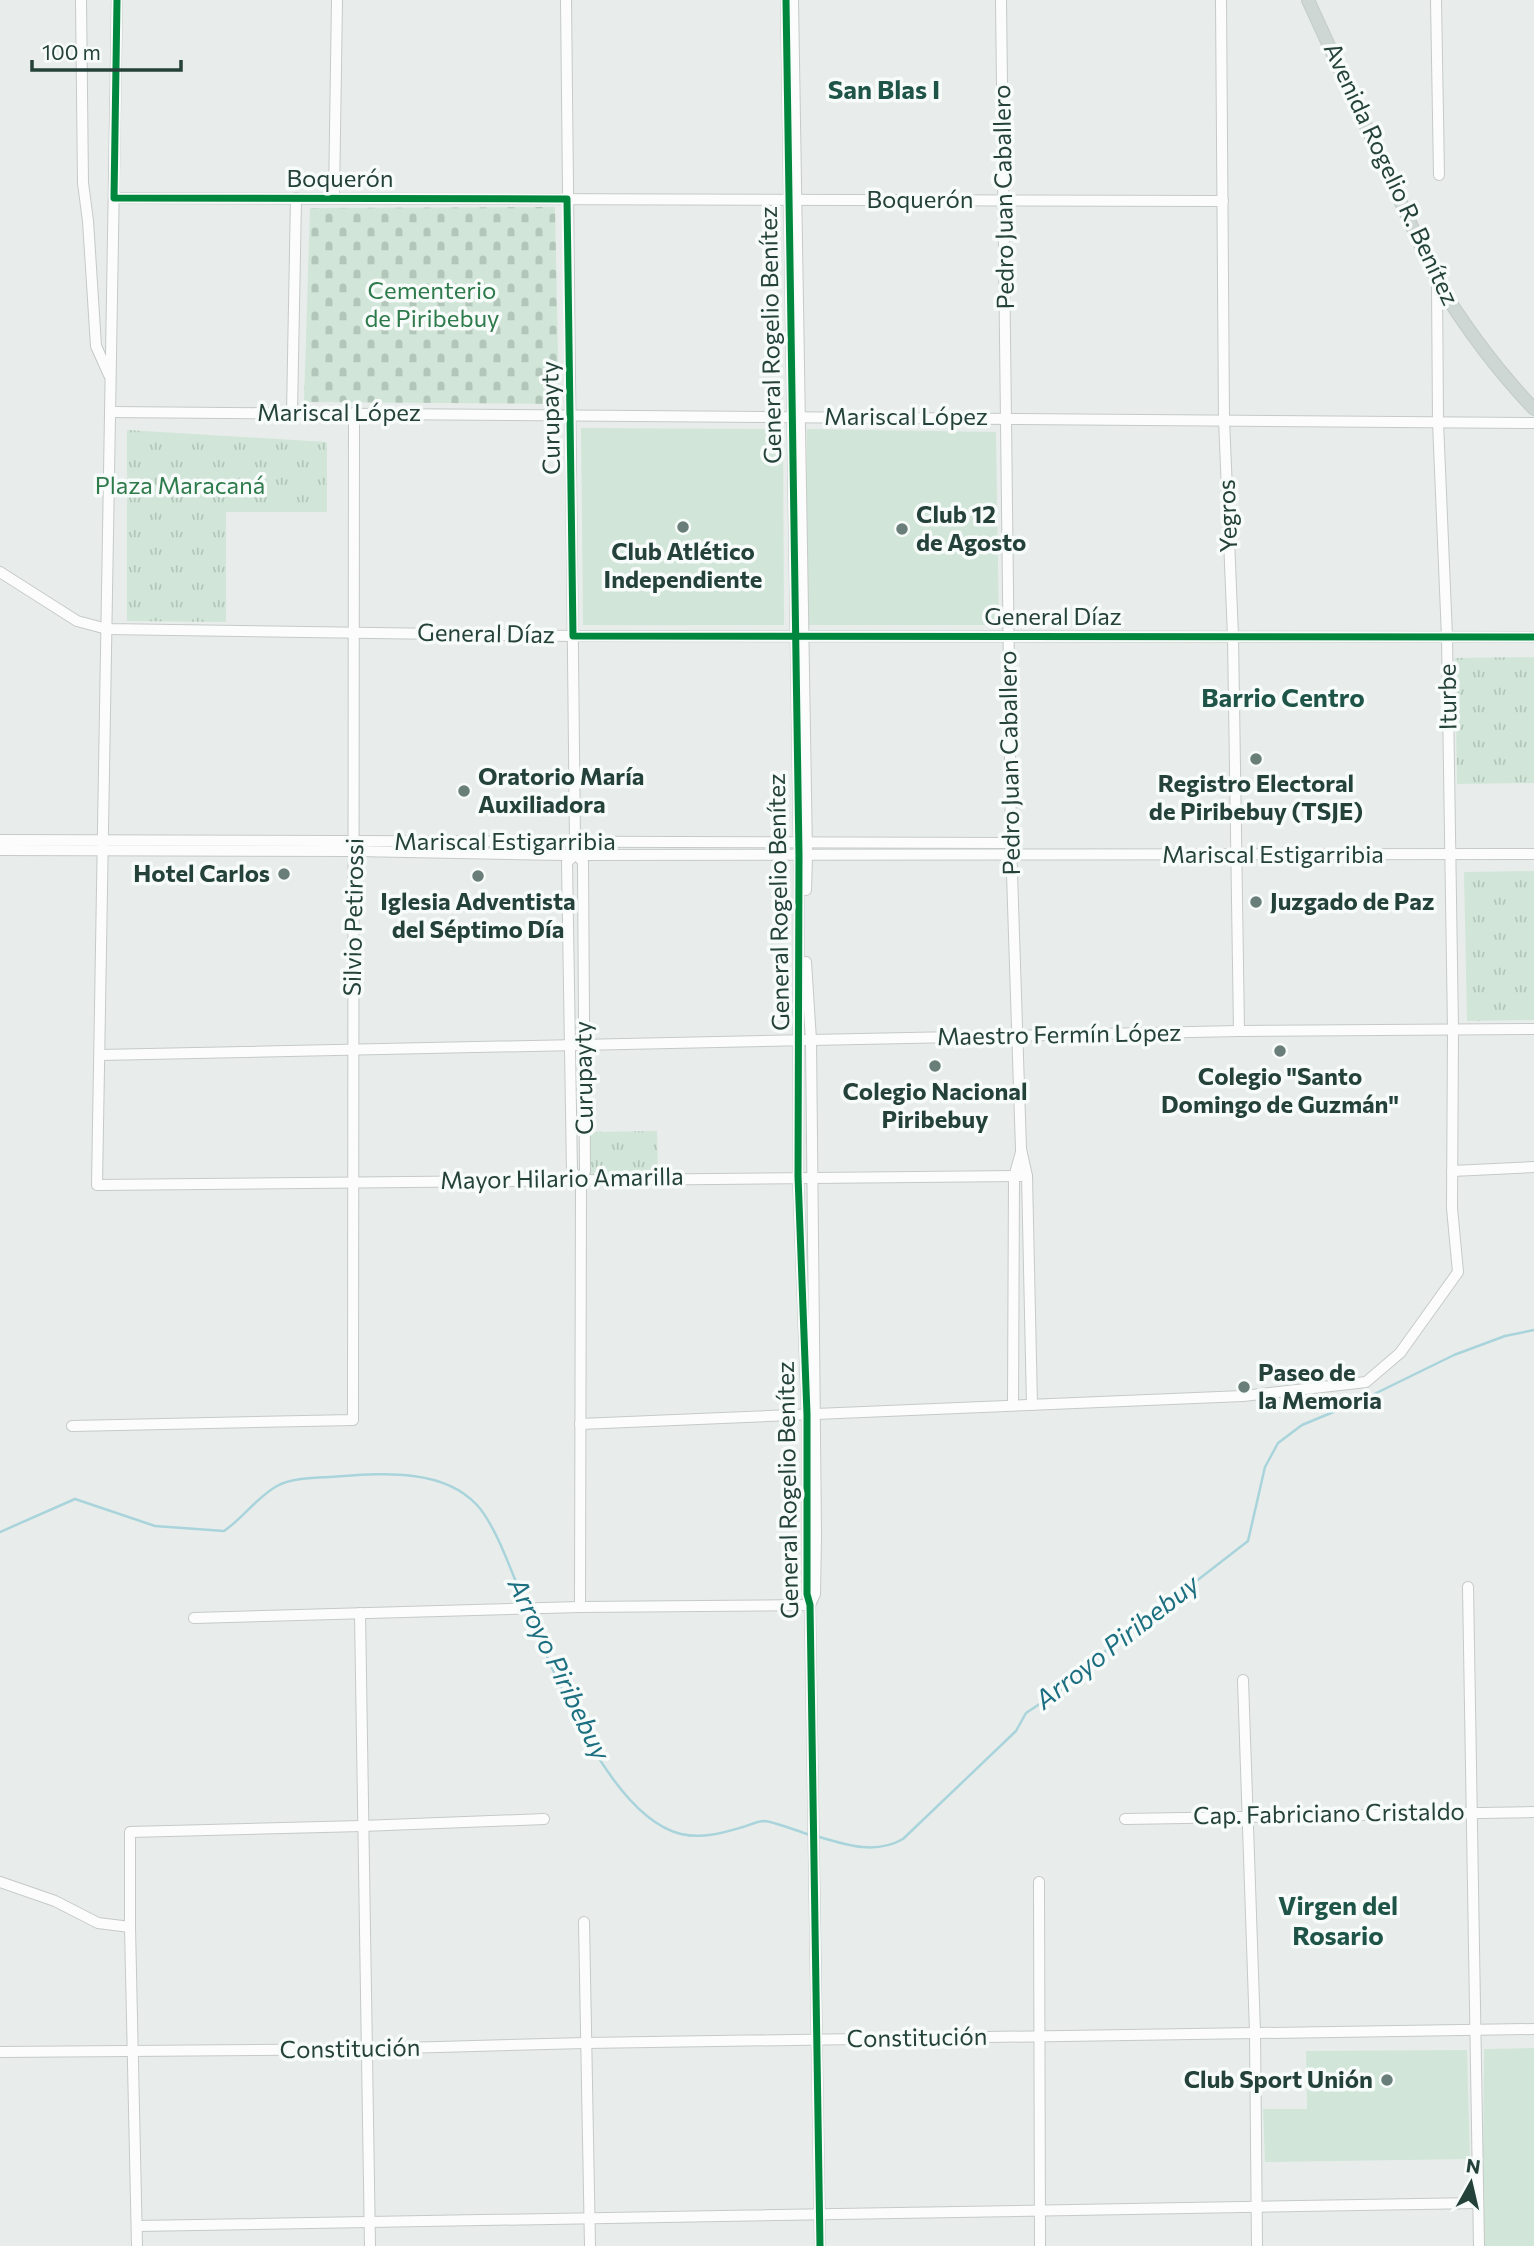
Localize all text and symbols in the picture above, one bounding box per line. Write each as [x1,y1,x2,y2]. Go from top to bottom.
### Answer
scale bar [32,28,180,72]
street label: Avenida Rogelio R. Benítez [1319,38,1466,309]
text: 100 m [42,39,101,64]
district label: San Blas I [828,73,940,104]
street label: Pedro Juan Caballero [986,84,1019,310]
street label: Boquerón [286,163,394,192]
street label: Boquerón [866,184,974,213]
street label: General Rogelio Benítez [753,206,786,464]
park label: Cementerio de Piribebuy [365,275,499,332]
street label: Curupayty [534,361,565,475]
street label: Mariscal López [257,397,421,426]
street label: Mariscal López [824,401,988,430]
park label: Plaza Maracaná [95,470,265,499]
street label: Yegros [1211,479,1242,553]
place label: Club 12 de Agosto [916,499,1026,556]
marker: Club Atlético Independiente [675,519,691,535]
marker: Club 12 de Agosto [894,521,910,537]
place label: Club Atlético Independiente [604,536,762,593]
street label: General Díaz [984,601,1122,630]
street label: General Díaz [417,617,555,648]
street label: Pedro Juan Caballero [992,650,1025,876]
street label: Iturbe [1431,664,1462,730]
district label: Barrio Centro [1201,681,1365,712]
marker: Registro Electoral de Piribebuy (TSJE) [1248,751,1264,767]
place label: Oratorio María Auxiliadora [478,761,645,818]
place label: Registro Electoral de Piribebuy (TSJE) [1149,768,1363,825]
street label: General Rogelio Benítez [761,773,794,1031]
marker: Oratorio María Auxiliadora [456,783,472,799]
street label: Mariscal Estigarribia [394,826,616,855]
street label: Silvio Petirossi [337,838,368,996]
street label: Mariscal Estigarribia [1162,839,1384,868]
place label: Hotel Carlos [133,858,270,887]
marker: Hotel Carlos [276,866,292,882]
marker: Iglesia Adventista del Séptimo Día [470,868,486,884]
place label: Iglesia Adventista del Séptimo Día [380,886,576,943]
place label: Juzgado de Paz [1270,886,1434,915]
marker: Juzgado de Paz [1248,894,1264,910]
street label: Maestro Fermín López [936,1017,1182,1050]
street label: Curupayty [567,1021,598,1135]
marker: Colegio "Santo Domingo de Guzmán" [1272,1043,1288,1059]
marker: Colegio Nacional Piribebuy [927,1058,943,1074]
place label: Colegio "Santo Domingo de Guzmán" [1161,1061,1399,1118]
place label: Colegio Nacional Piribebuy [842,1076,1028,1133]
street label: Mayor Hilario Amarilla [440,1161,684,1194]
place label: Paseo de la Memoria [1258,1357,1382,1414]
street label: General Rogelio Benítez [770,1361,803,1619]
marker: Paseo de la Memoria [1236,1379,1252,1395]
water label: Arroyo Piribebuy [1027,1566,1205,1715]
water label: Arroyo Piribebuy [502,1571,619,1766]
street label: Cap. Fabriciano Cristaldo [1193,1796,1465,1829]
district label: Virgen del Rosario [1278,1889,1398,1950]
street label: Constitución [846,2021,988,2052]
street label: Constitución [279,2032,421,2063]
place label: Club Sport Unión [1184,2064,1373,2093]
marker: Club Sport Unión [1379,2072,1395,2088]
north arrow [1436,2148,1506,2218]
text: N [1465,2153,1482,2178]

